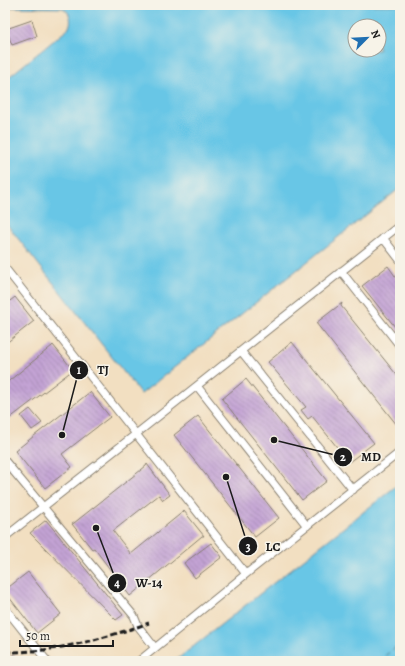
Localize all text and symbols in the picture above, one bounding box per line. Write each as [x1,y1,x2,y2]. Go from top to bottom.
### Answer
north arrow [347,18,387,58]
text: N [367,27,384,41]
callout: TJ [69,357,116,382]
text: TJ [97,361,109,378]
text: 1 [77,362,82,378]
callout: MD [333,444,389,469]
text: MD [361,448,381,465]
text: 2 [340,449,346,465]
callout: LC [238,534,288,559]
text: LC [266,538,280,555]
text: 3 [245,539,251,555]
callout: W-14 [107,570,170,595]
text: W-14 [135,574,162,591]
text: 4 [114,575,120,591]
scale bar [20,622,113,648]
text: 50 m [26,628,50,644]

